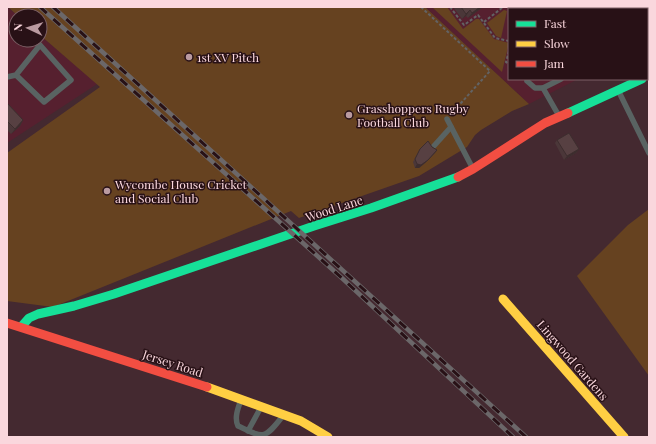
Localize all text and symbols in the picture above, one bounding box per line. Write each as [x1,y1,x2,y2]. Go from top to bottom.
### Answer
north arrow [8,8,48,48]
legend [508,8,648,80]
text: Fast [544,15,567,31]
text: N [10,23,25,32]
text: Slow [544,35,570,51]
place label: 1st XV Pitch [197,49,259,65]
marker: 1st XV Pitch [184,52,194,62]
text: Jam [543,55,565,71]
place label: Grasshoppers Rugby Football Club [357,100,469,130]
marker: Grasshoppers Rugby Football Club [344,110,354,120]
place label: Wycombe House Cricket and Social Club [114,176,248,206]
marker: Wycombe House Cricket and Social Club [102,186,112,196]
street label: Wood Lane [302,191,365,225]
street label: Lingwood Gardens [534,317,612,403]
street label: Jersey Road [140,345,205,380]

